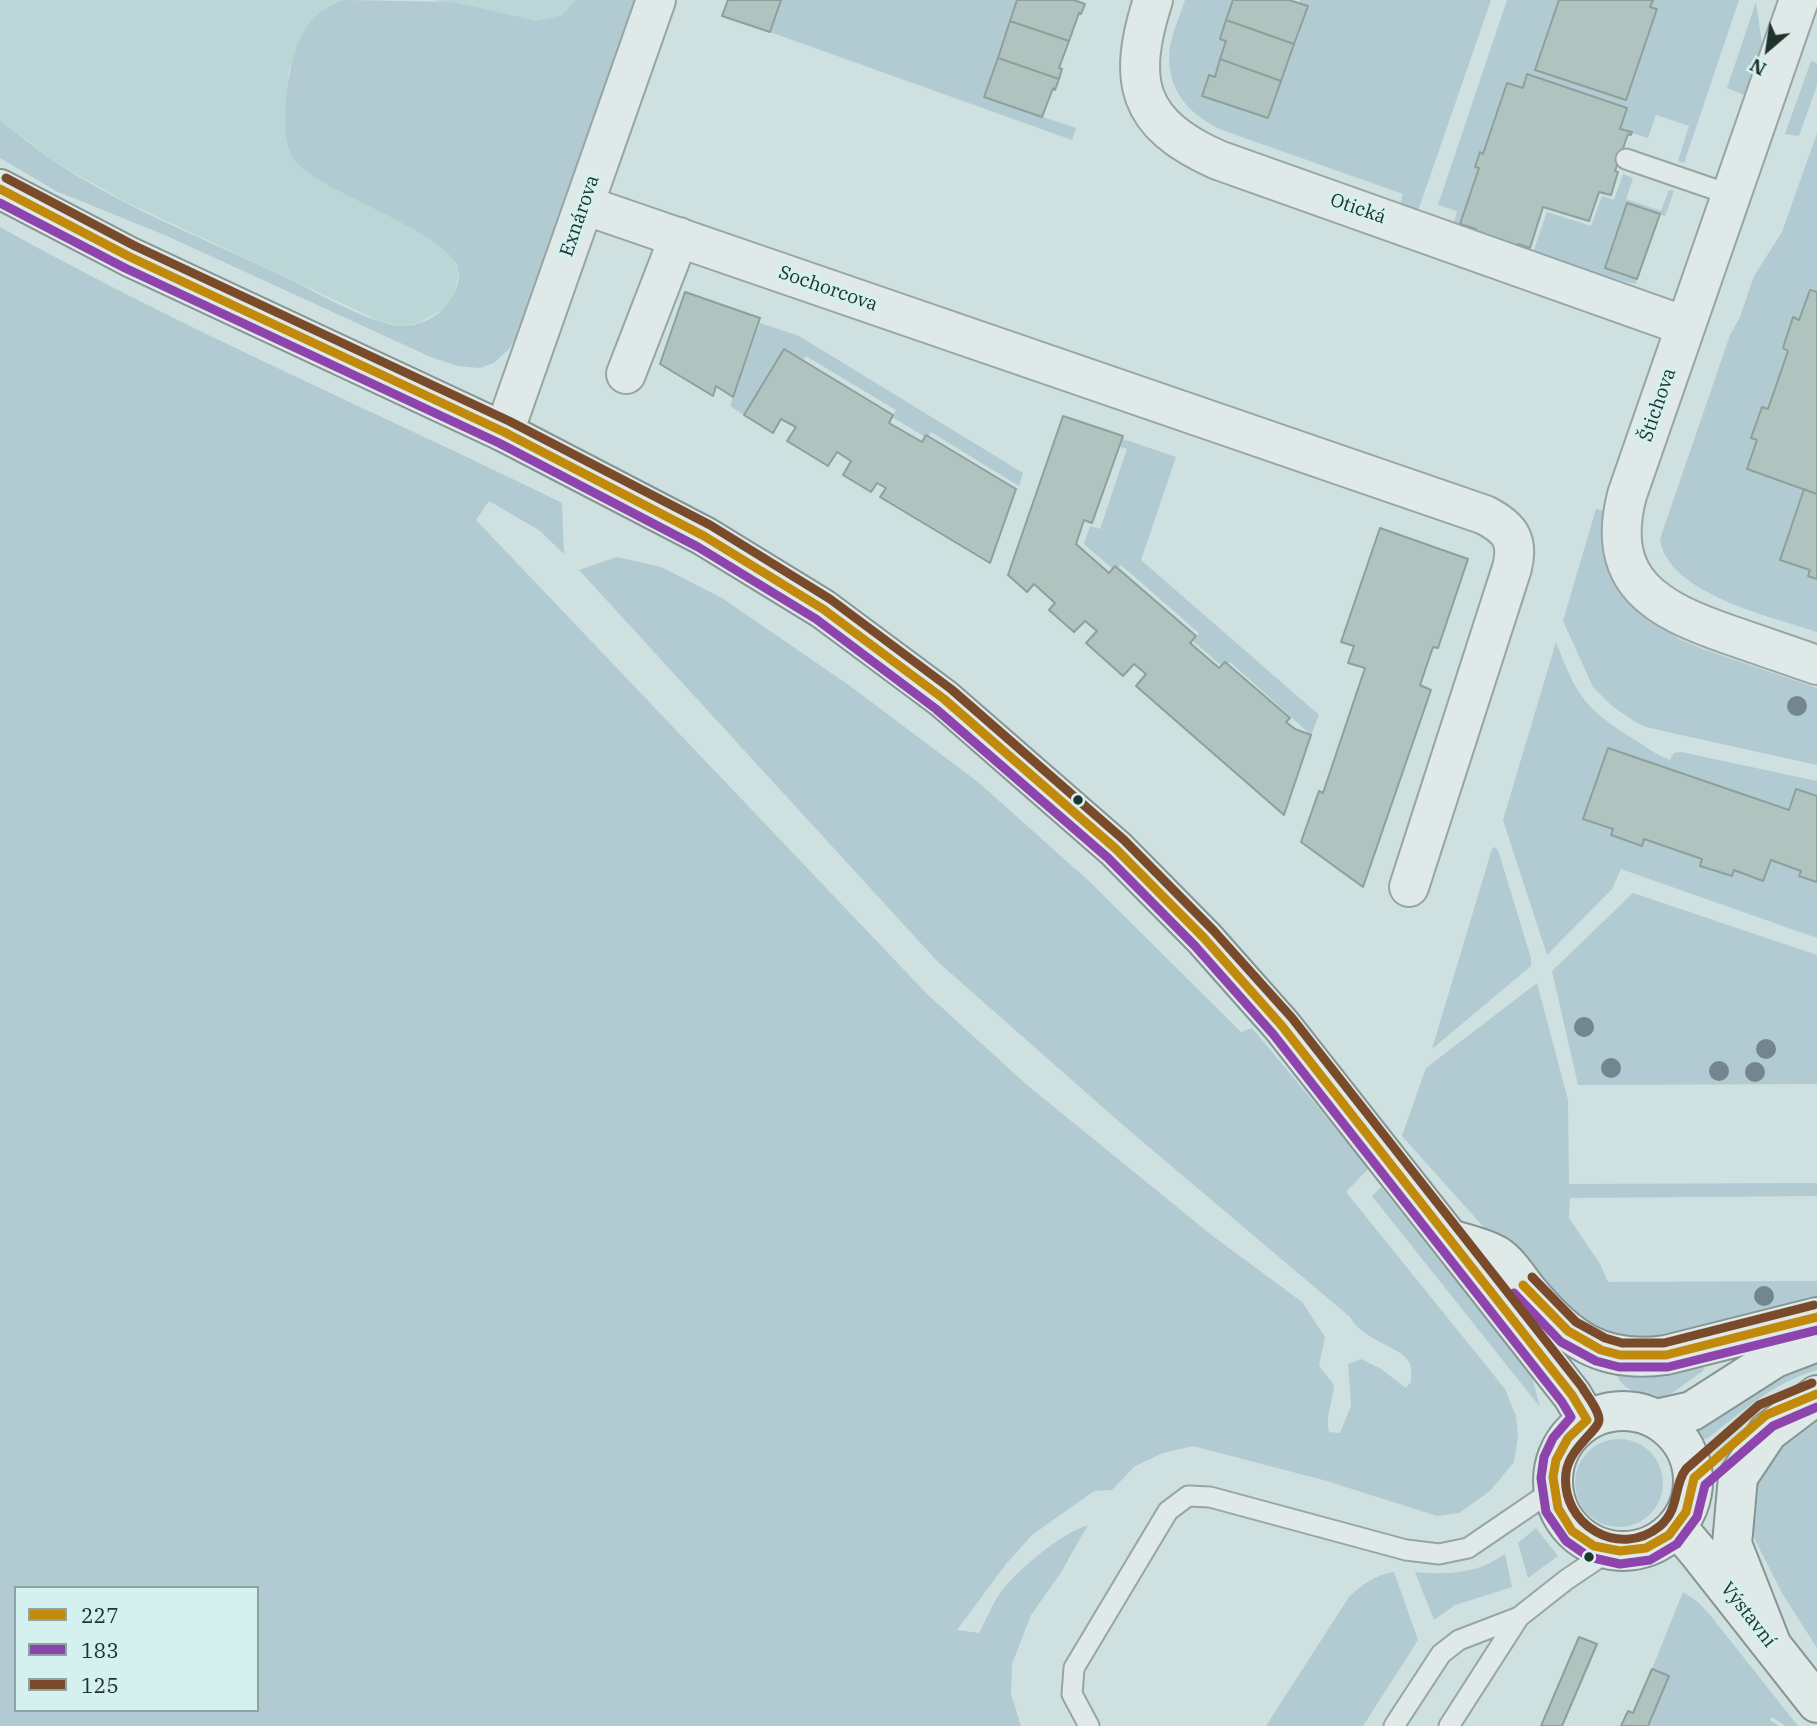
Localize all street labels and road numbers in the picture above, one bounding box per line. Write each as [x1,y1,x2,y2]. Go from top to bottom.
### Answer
street label: Exnárova [555,172,605,260]
street label: Otická [1327,189,1389,229]
street label: Sochorcova [775,261,881,317]
street label: Štichova [1635,365,1681,445]
street label: Výstavní [1715,1578,1781,1652]

